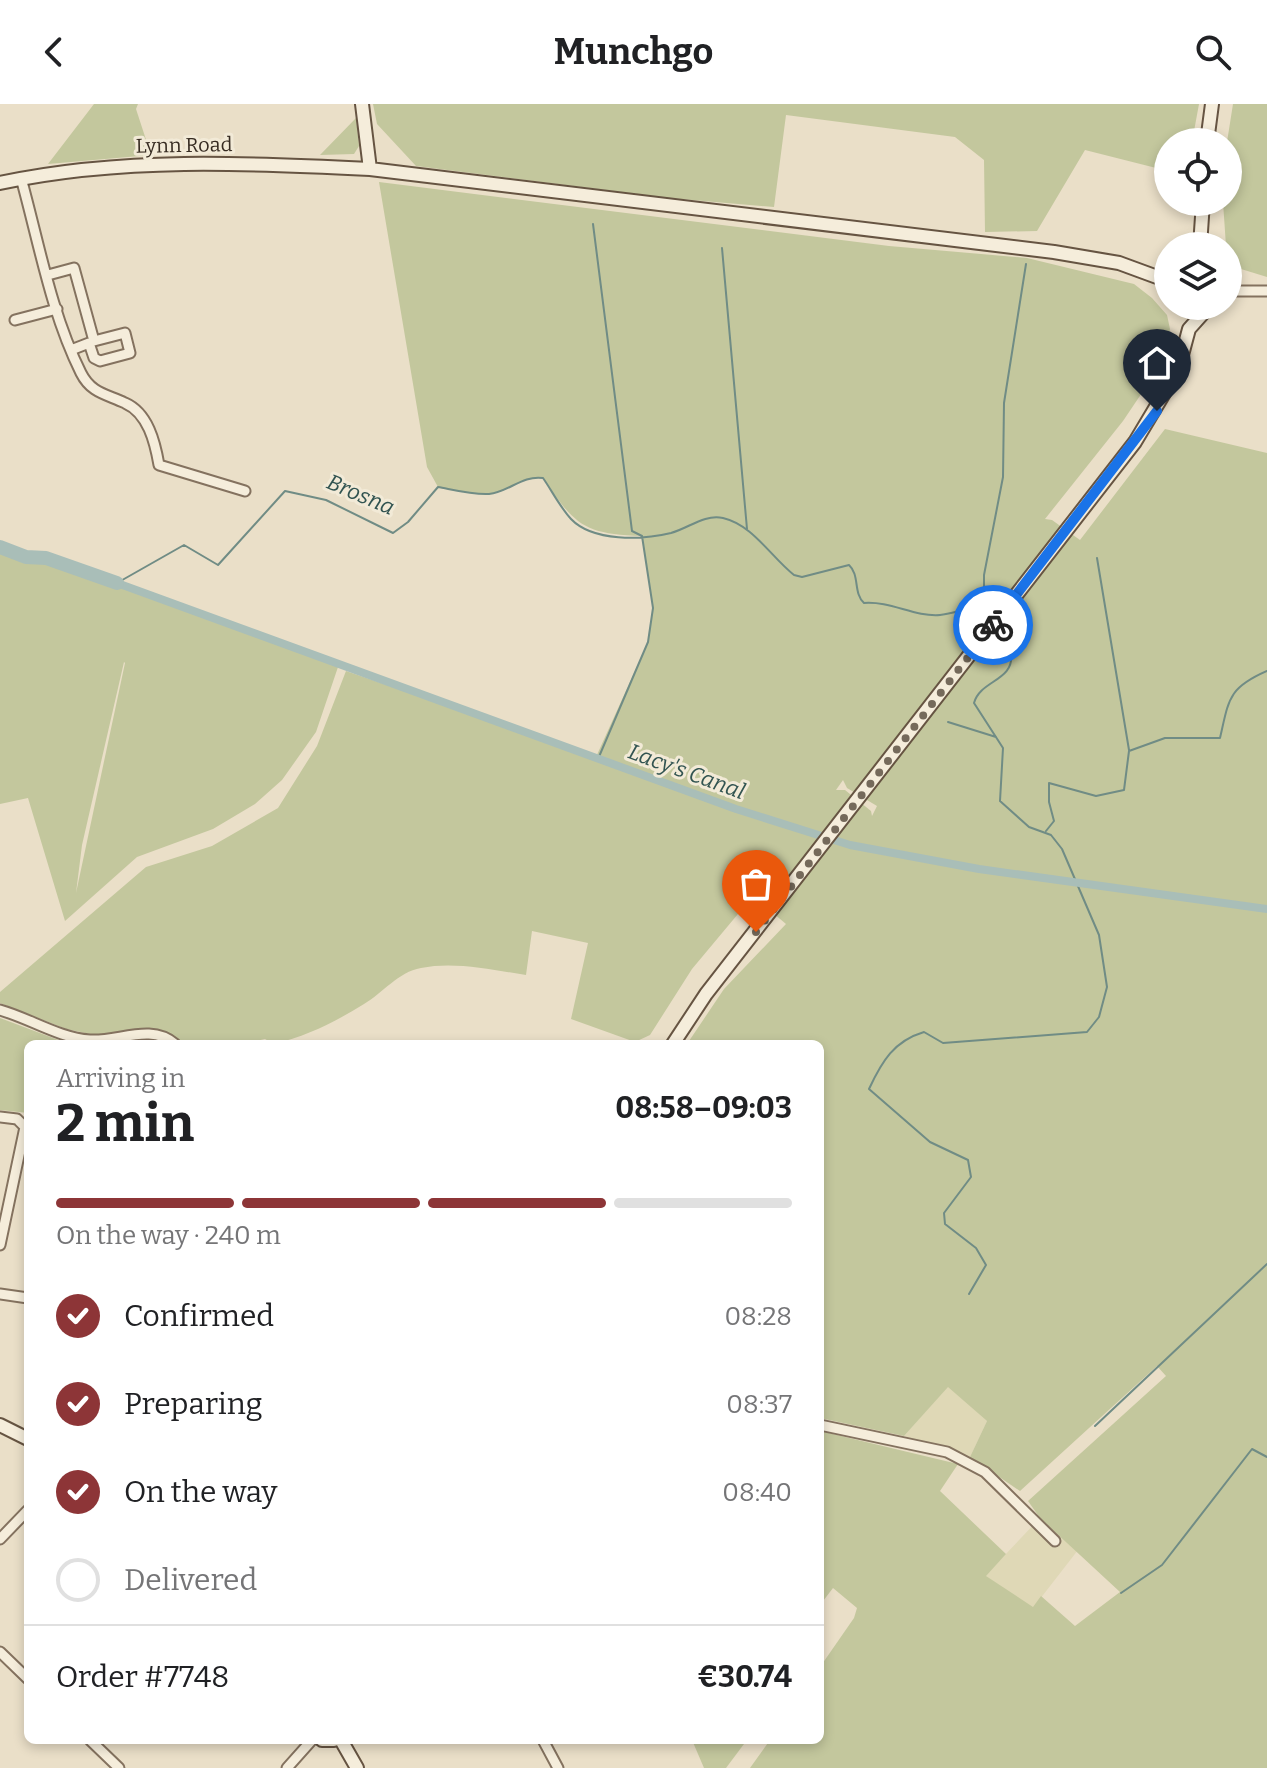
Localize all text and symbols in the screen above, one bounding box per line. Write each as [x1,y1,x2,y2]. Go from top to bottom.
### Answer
icon: back [32,30,76,74]
text: Munchgo [554,30,713,74]
icon: search [1191,30,1235,74]
map controls [1154,128,1242,320]
button: locate [1154,128,1242,216]
street label: Lynn Road [135,132,233,158]
button: layers [1154,232,1242,320]
pin [1123,329,1191,411]
icon: home [1135,341,1179,385]
water label: Brosna [323,468,399,521]
courier [953,585,1033,665]
icon: bike [971,603,1015,647]
water label: Lacy's Canal [625,738,749,805]
pin [722,850,790,932]
icon: bag [734,862,778,906]
text: Arriving in [56,1063,185,1094]
text: 08:58–09:03 [615,1090,792,1126]
text: 2 min [56,1092,194,1155]
text: On the way · 240 m [56,1220,281,1251]
icon: check [56,1294,100,1338]
text: Confirmed [124,1298,274,1334]
text: 08:28 [724,1301,792,1332]
icon: check [56,1382,100,1426]
text: Preparing [124,1386,262,1422]
text: 08:37 [726,1389,792,1420]
icon: check [56,1470,100,1514]
text: On the way [124,1474,277,1510]
text: 08:40 [722,1477,792,1508]
text: Delivered [124,1562,257,1598]
text: Order #7748 [56,1659,229,1695]
text: €30.74 [697,1659,792,1695]

